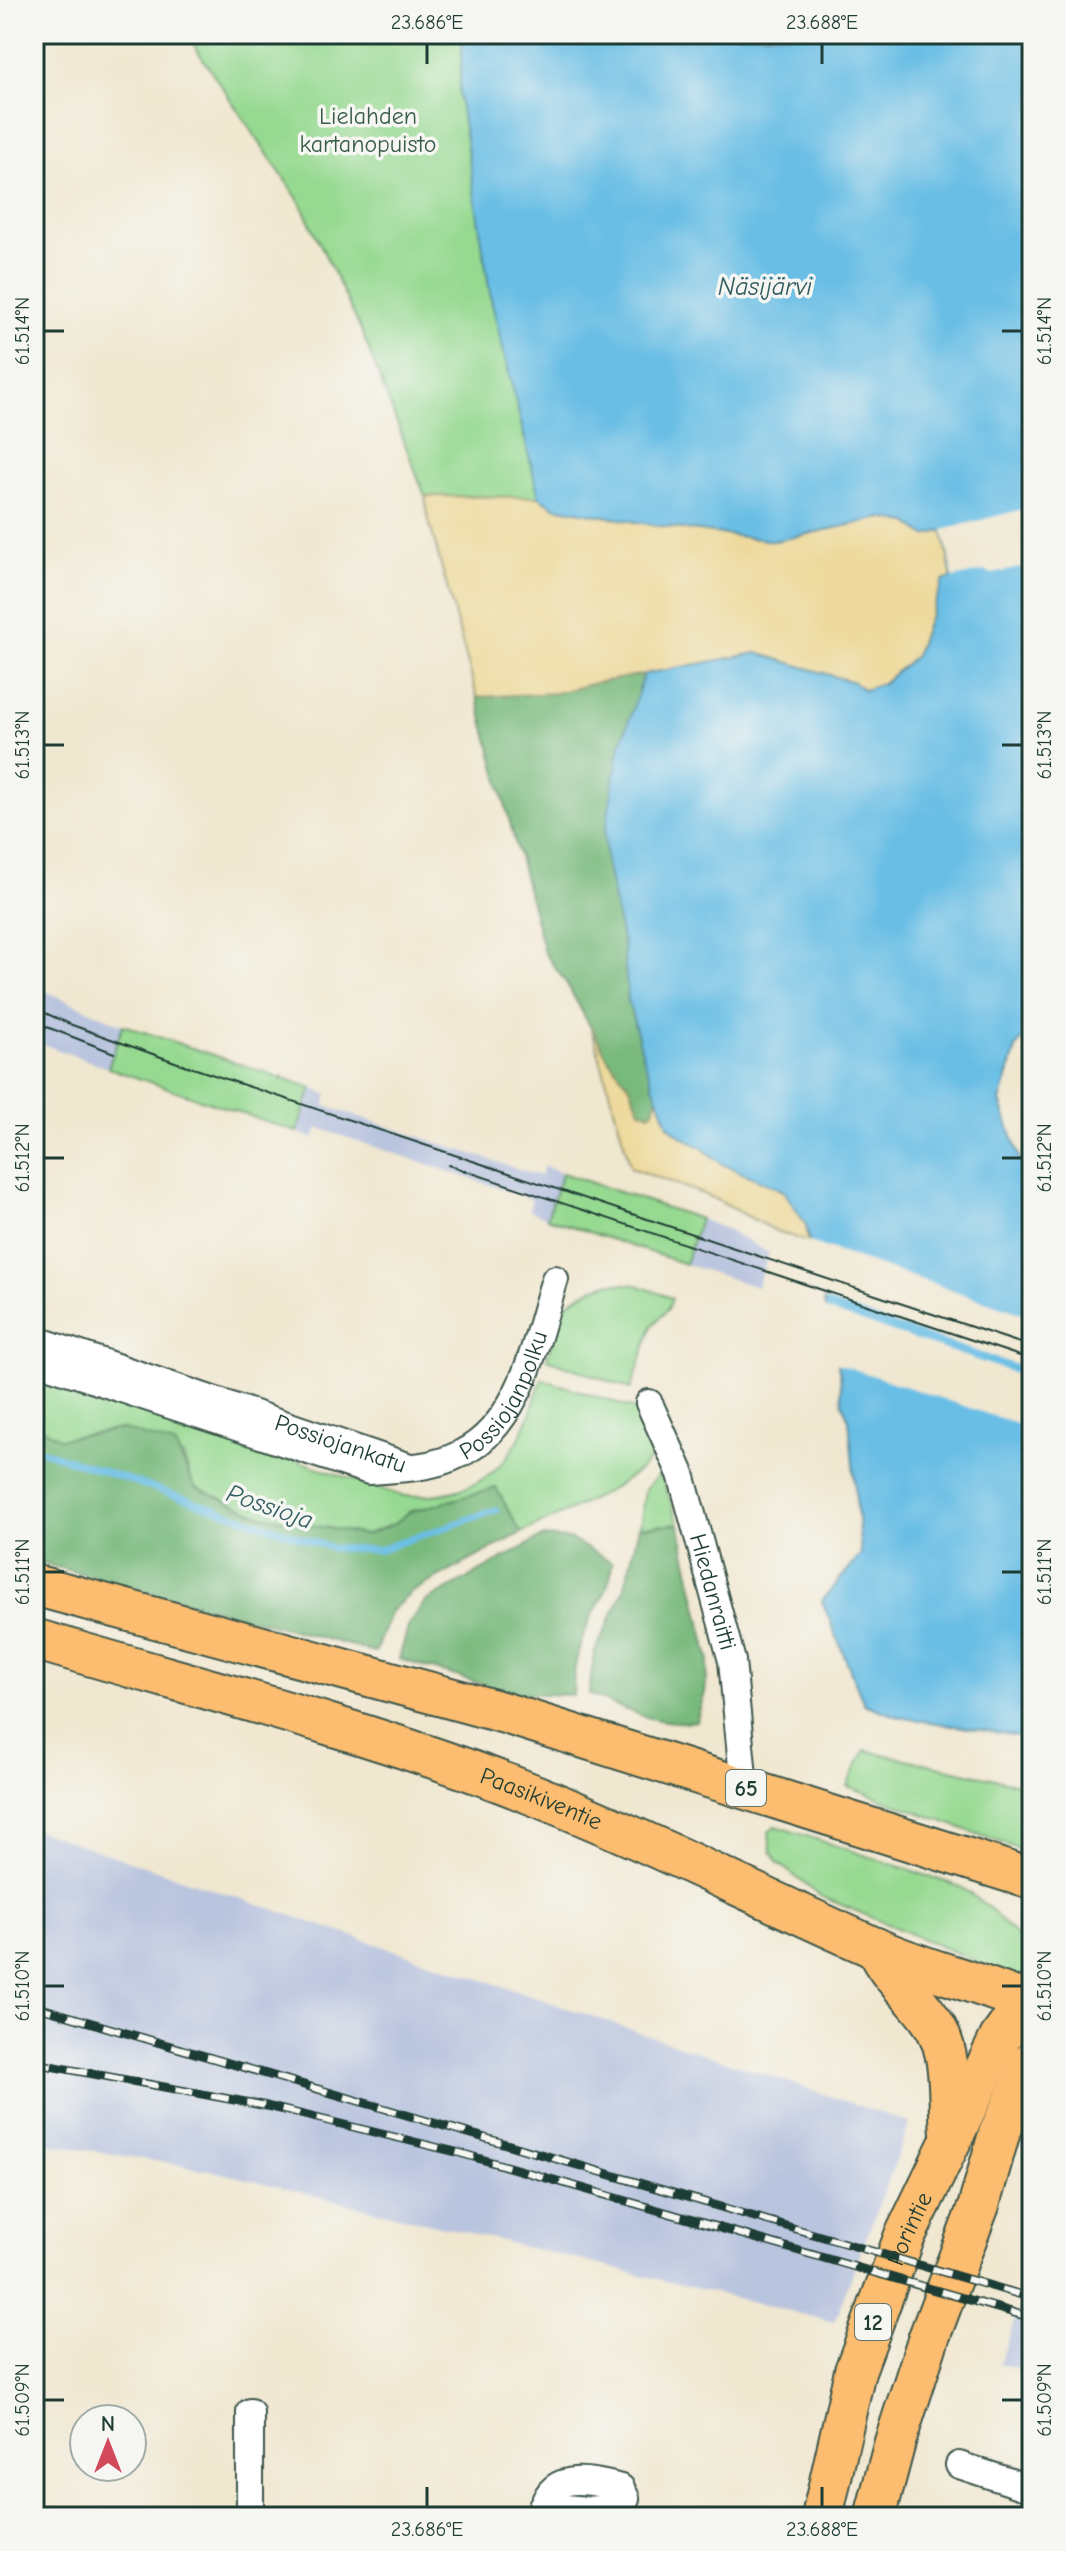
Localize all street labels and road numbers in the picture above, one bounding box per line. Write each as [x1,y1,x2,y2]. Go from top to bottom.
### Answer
street label: Possiojanpolku [454,1328,553,1466]
street label: Possiojankatu [271,1408,410,1479]
street label: Hiedanraitti [684,1531,742,1653]
street label: Paasikiventie [476,1762,606,1836]
road number: 65 [726,1770,766,1806]
street label: Porintie [881,2187,938,2269]
road number: 12 [855,2304,891,2340]

